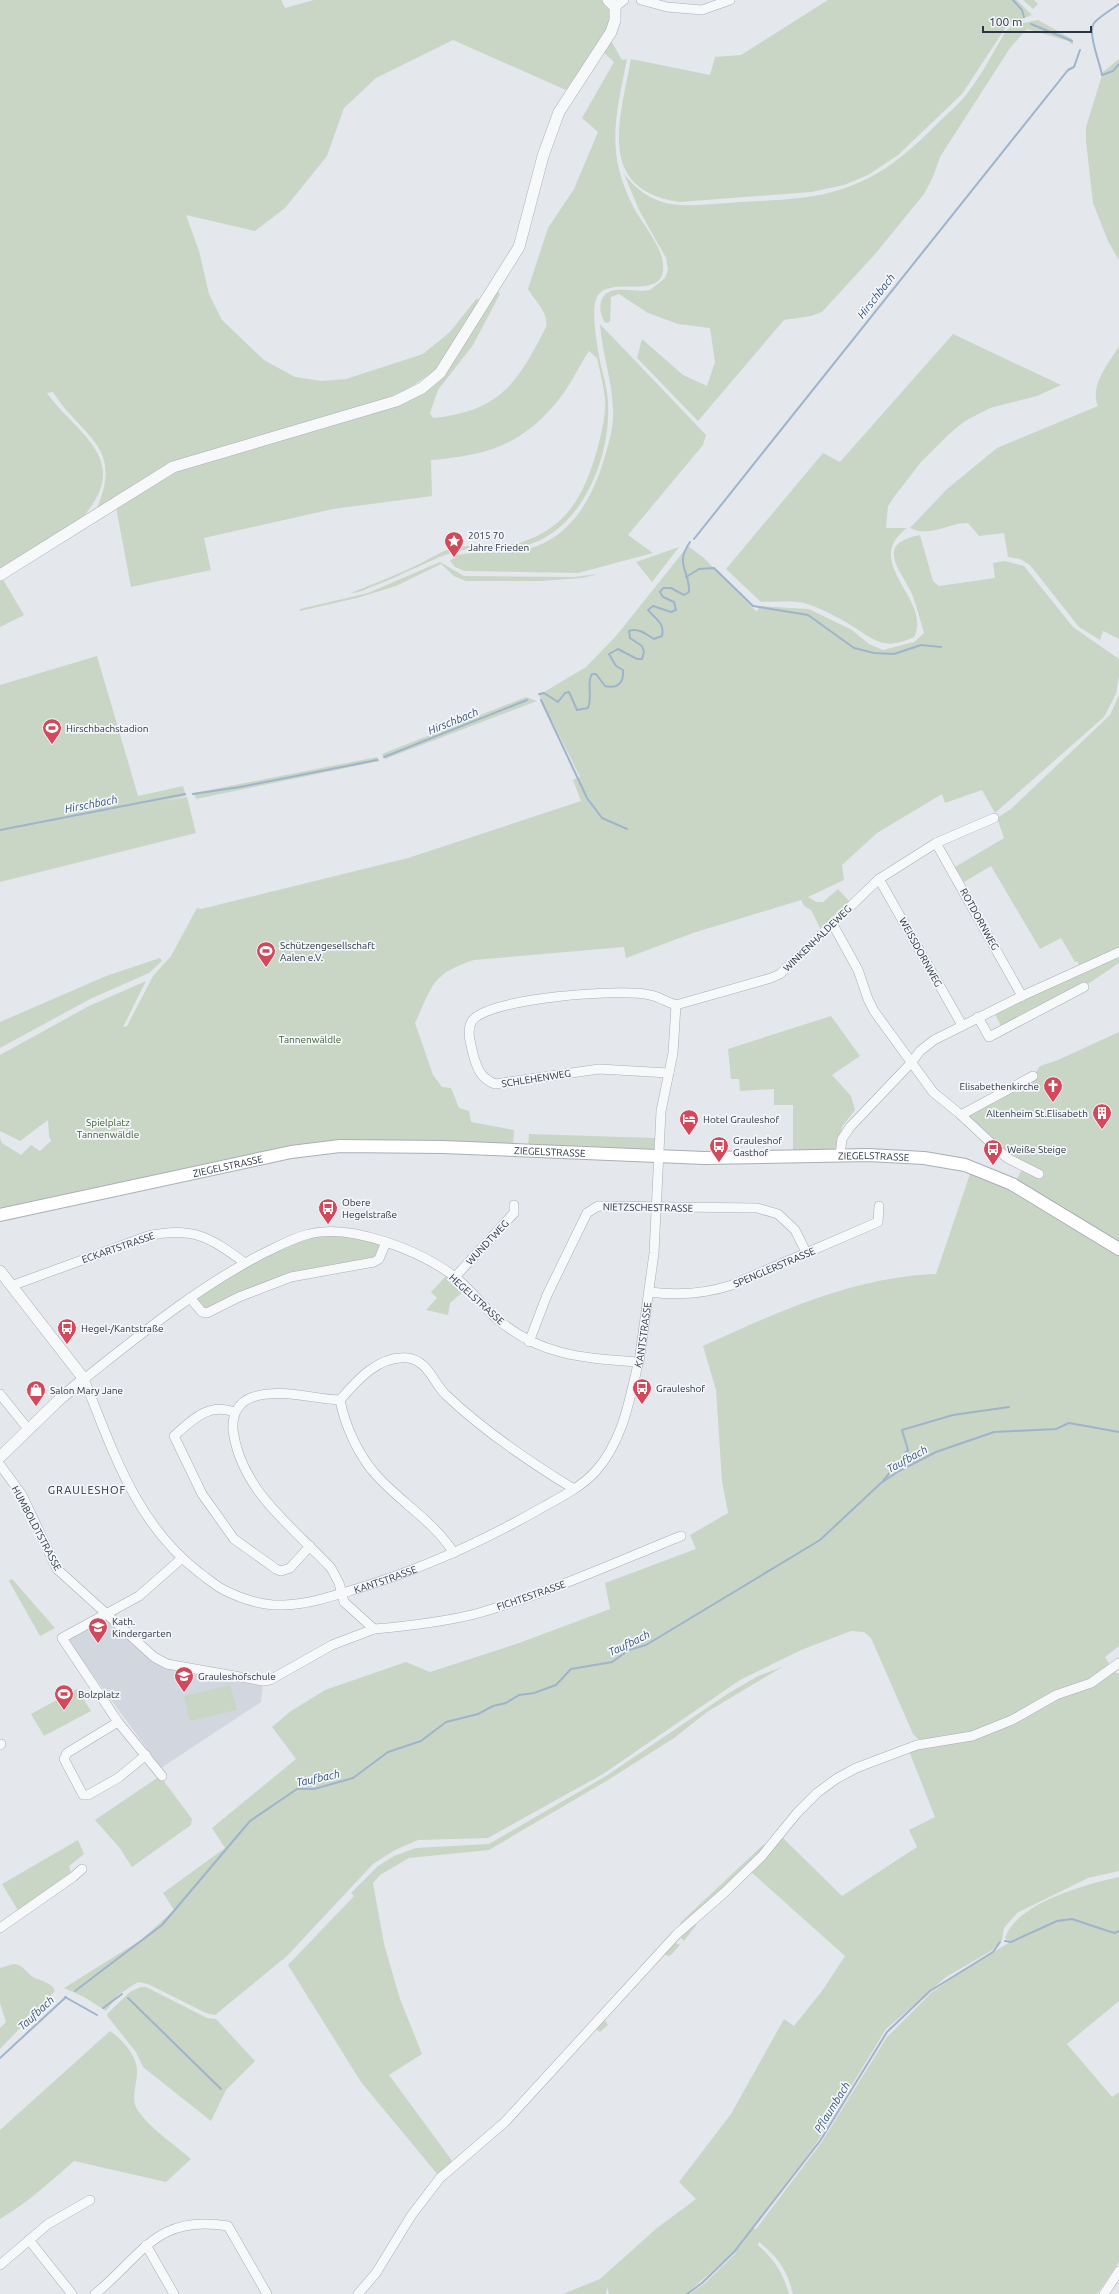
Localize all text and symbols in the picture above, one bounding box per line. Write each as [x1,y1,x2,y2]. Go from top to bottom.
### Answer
scale bar [983,8,1091,34]
text: 100 m [989,15,1022,28]
water label: Hirschbach [855,271,897,321]
place icon: 2015 70 Jahre Frieden [443,530,465,558]
place label: 2015 70 Jahre Frieden [468,530,529,553]
water label: Hirschbach [426,705,480,737]
sports icon: Hirschbachstadion [41,717,63,745]
place label: Hirschbachstadion [66,723,148,734]
water label: Hirschbach [64,793,118,815]
street label: ROTDORNWEG [958,886,1001,952]
street label: WINKENHALDEWEG [781,903,854,974]
street label: WEISSDORNWEG [897,916,944,989]
sports icon: Schützengesellschaft Aalen e.V. [255,940,277,968]
place label: Schützengesellschaft Aalen e.V. [280,940,375,963]
park label: Tannenwäldle [279,1034,341,1045]
street label: SCHLEHENWEG [501,1068,572,1089]
church icon: Elisabethenkirche [1042,1075,1064,1103]
place label: Elisabethenkirche [959,1081,1039,1092]
building icon: Altenheim St.Elisabeth [1091,1102,1113,1130]
hotel icon: Hotel Grauleshof [678,1108,700,1136]
place label: Altenheim St.Elisabeth [986,1108,1088,1119]
place label: Hotel Grauleshof [703,1114,779,1125]
park label: Spielplatz Tannenwäldle [77,1117,139,1140]
bus stop icon: Grauleshof Gasthof [708,1135,730,1163]
place label: Grauleshof Gasthof [733,1135,782,1158]
bus stop icon: Weiße Steige [982,1138,1004,1166]
place label: Weiße Steige [1007,1144,1066,1155]
street label: ZIEGELSTRASSE [514,1145,586,1159]
street label: ZIEGELSTRASSE [838,1150,910,1163]
street label: ZIEGELSTRASSE [192,1153,264,1179]
bus stop icon: Obere Hegelstraße [317,1197,339,1225]
place label: Obere Hegelstraße [342,1197,397,1220]
street label: NIETZSCHESTRASSE [603,1201,694,1214]
street label: WUNDTWEG [464,1218,511,1267]
street label: ECKARTSTRASSE [80,1230,156,1265]
street label: SPENGLERSTRASSE [732,1245,817,1290]
street label: HEGELSTRASSE [447,1272,507,1327]
street label: KANTSTRASSE [632,1301,653,1369]
bus stop icon: Hegel-/Kantstraße [56,1317,78,1345]
place label: Hegel-/Kantstraße [81,1323,164,1334]
bus stop icon: Grauleshof [631,1377,653,1405]
shop icon: Salon Mary Jane [25,1379,47,1407]
place label: Grauleshof [656,1383,705,1394]
place label: Salon Mary Jane [50,1385,123,1396]
water label: Taufbach [885,1443,929,1475]
street label: HUMBOLDTSTRASSE [10,1484,64,1573]
district label: GRAULESHOF [48,1484,126,1496]
street label: KANTSTRASSE [353,1563,419,1595]
street label: FICHTESTRASSE [495,1578,567,1612]
school or university icon: Kath. Kindergarten [87,1616,109,1644]
place label: Kath. Kindergarten [112,1616,171,1639]
water label: Taufbach [606,1628,652,1658]
school or university icon: Grauleshofschule [173,1665,195,1693]
place label: Grauleshofschule [198,1671,276,1682]
sports icon: Bolzplatz [53,1683,75,1711]
place label: Bolzplatz [78,1689,120,1700]
water label: Taufbach [295,1768,341,1788]
water label: Taufbach [16,1993,56,2033]
water label: Pflaumbach [812,2079,853,2135]

